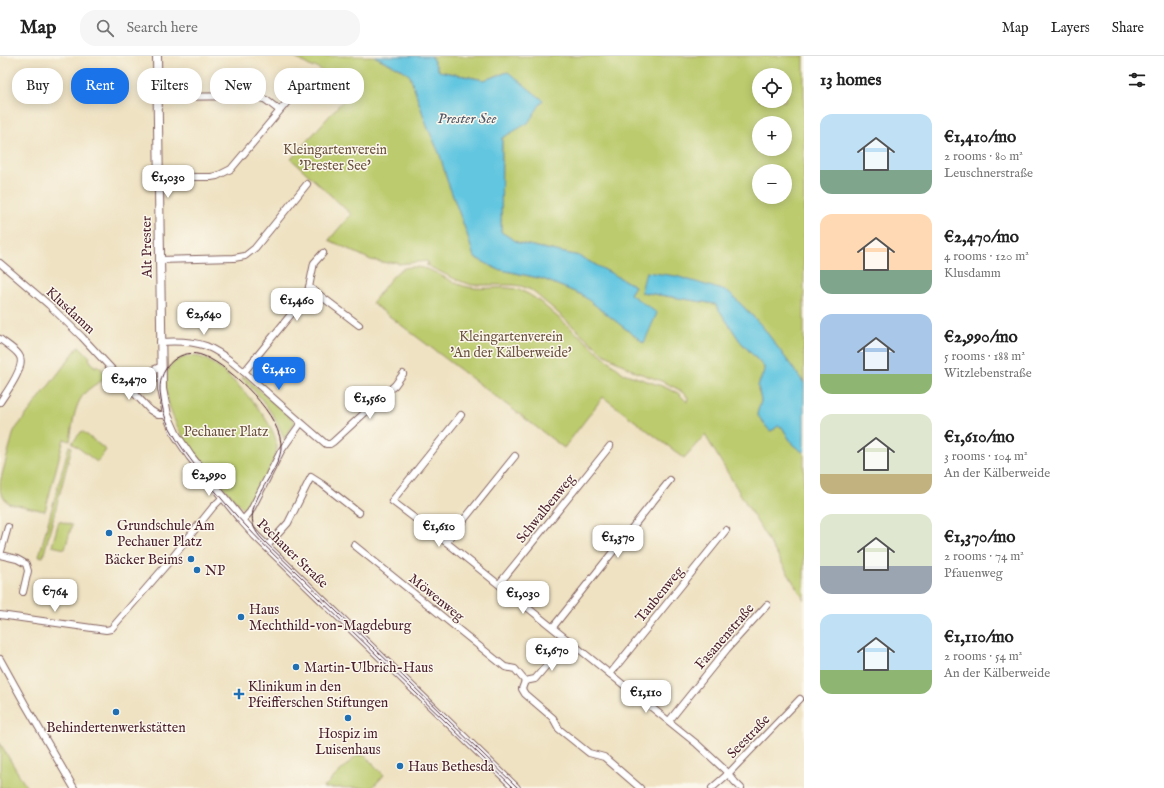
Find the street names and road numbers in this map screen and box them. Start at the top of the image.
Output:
street label: Alt Prester [137,216,157,279]
street label: Klusdamm [42,283,99,338]
street label: Schwalbenweg [512,470,579,547]
street label: Pechauer Straße [253,515,332,593]
street label: Taubenweg [632,563,688,626]
street label: Möwenweg [405,570,468,626]
street label: Fasanenstraße [691,600,759,673]
street label: Seestraße [723,710,775,763]

